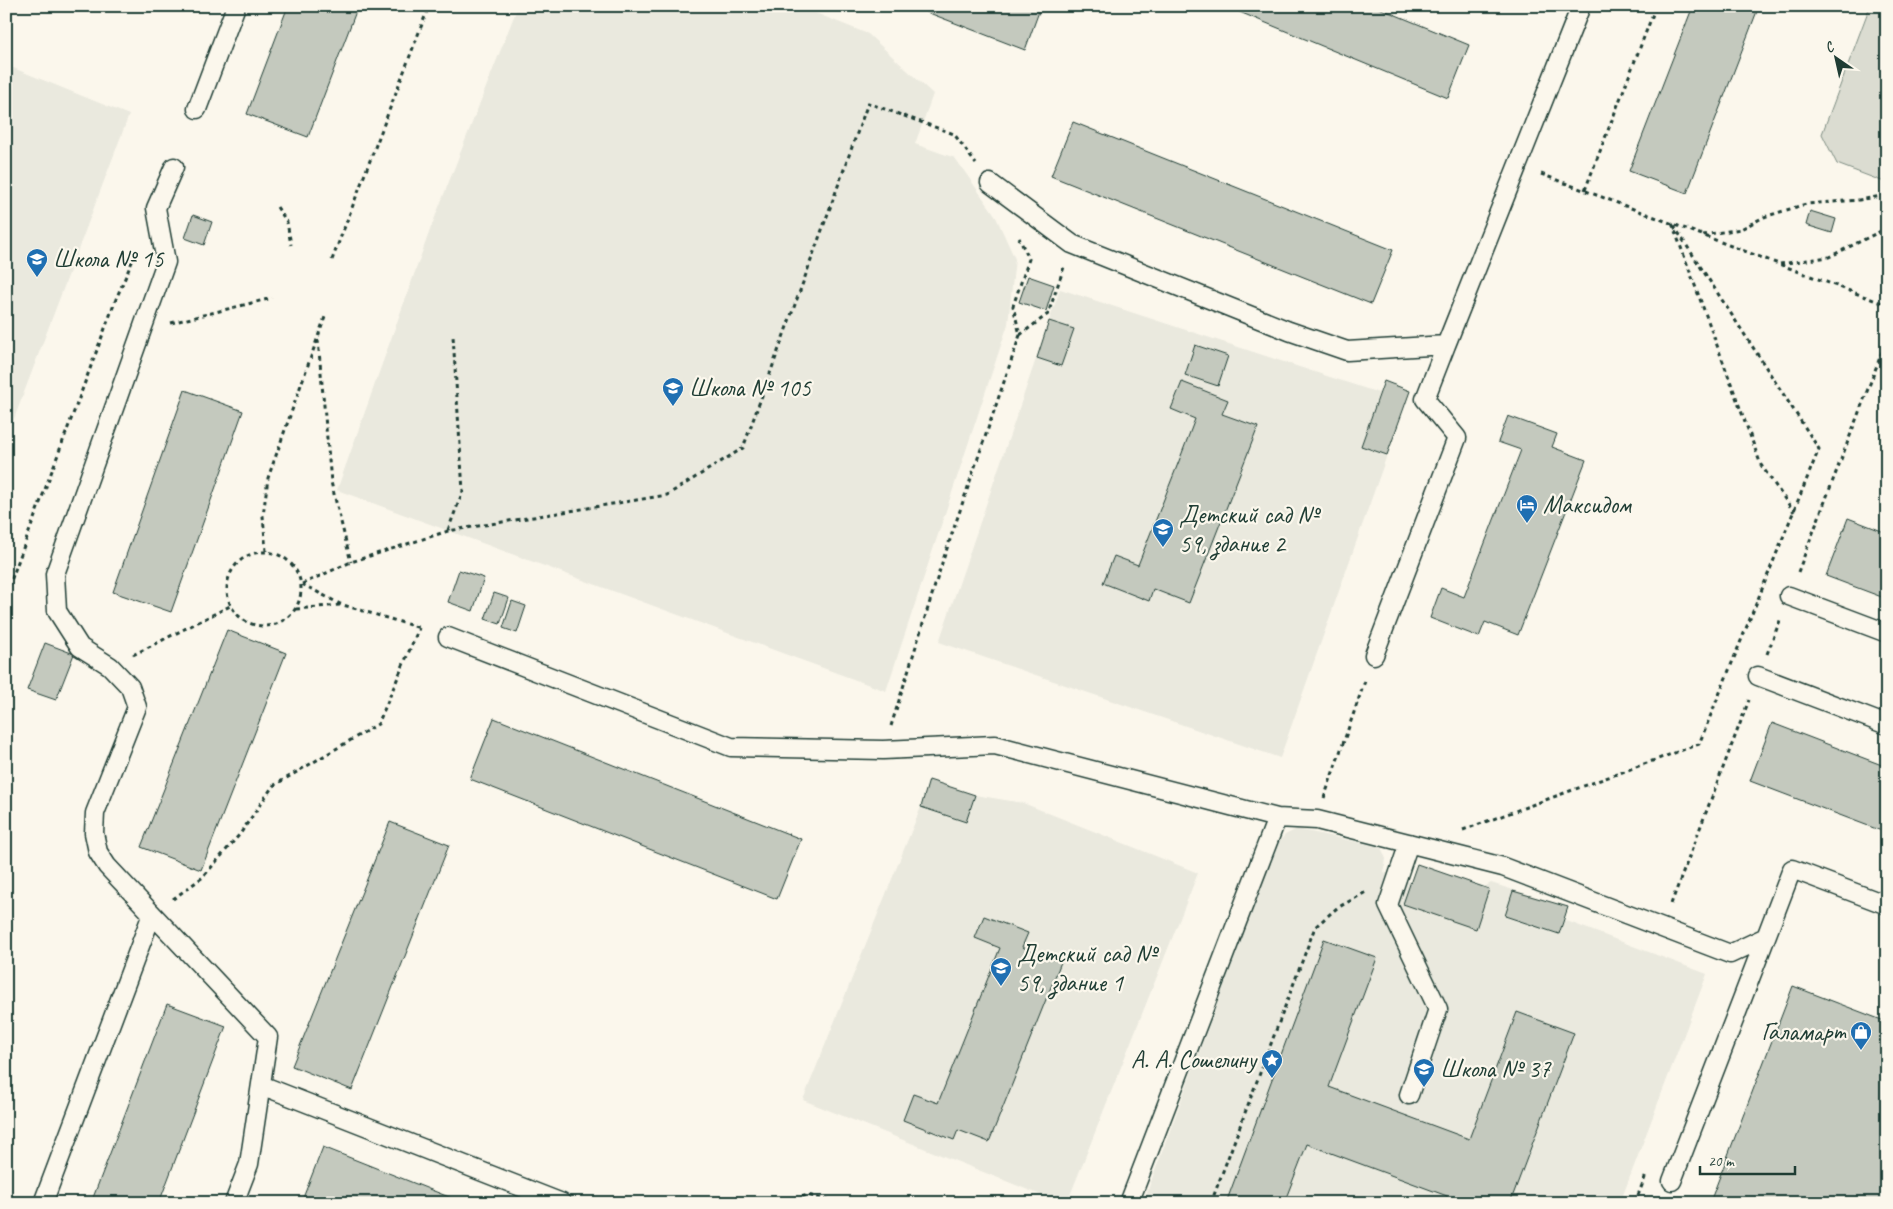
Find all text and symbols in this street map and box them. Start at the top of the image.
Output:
north arrow [1810,32,1860,82]
text: С [1821,37,1838,57]
place label: Школа № 15 [53,243,165,275]
school or university icon: Школа № 15 [25,247,49,278]
place label: Школа № 105 [689,372,812,404]
school or university icon: Школа № 105 [661,376,685,407]
place label: Максидом [1543,489,1632,521]
hotel icon: Максидом [1515,493,1539,524]
place label: Детский сад № 59, здание 2 [1179,499,1321,561]
school or university icon: Детский сад № 59, здание 2 [1151,517,1175,548]
place label: Детский сад № 59, здание 1 [1017,938,1159,1000]
school or university icon: Детский сад № 59, здание 1 [989,956,1013,987]
place label: Галамарт [1761,1016,1847,1048]
shop icon: Галамарт [1849,1020,1873,1051]
place label: А. А. Сошелину [1131,1044,1258,1076]
place icon: А. А. Сошелину [1260,1048,1284,1079]
place label: Школа № 37 [1440,1053,1552,1085]
school or university icon: Школа № 37 [1412,1057,1436,1088]
scale bar [1700,1144,1796,1176]
text: 20 m [1708,1152,1735,1171]

